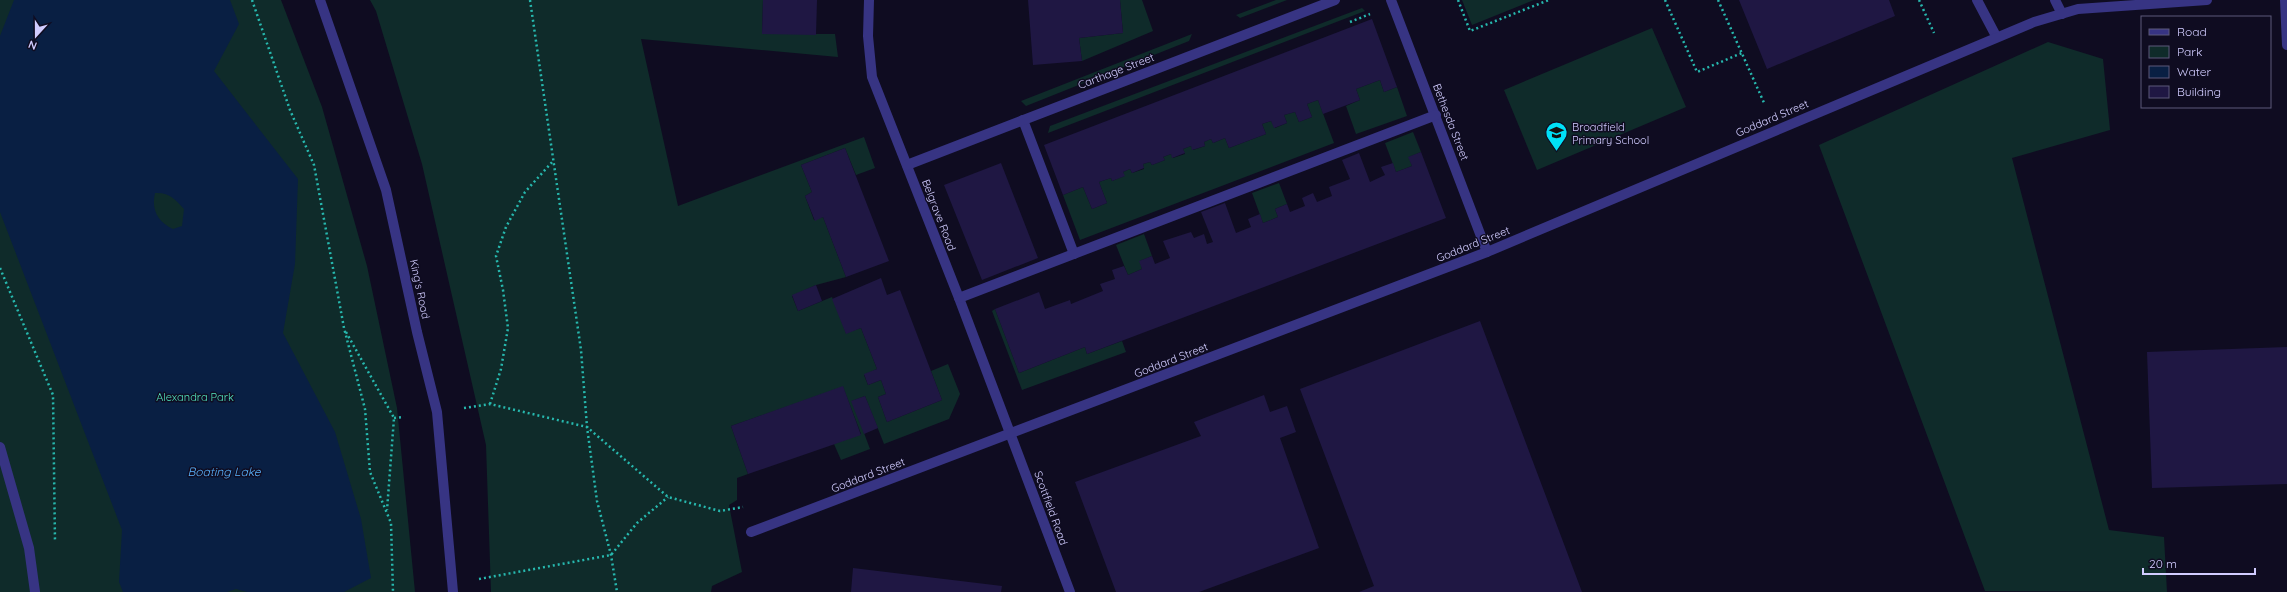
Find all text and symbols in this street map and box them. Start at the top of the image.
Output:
north arrow [16,16,56,56]
legend [2141,16,2271,108]
text: Road [2177,24,2207,39]
text: N [26,37,39,53]
text: Park [2177,44,2202,59]
street label: Carthage Street [1076,50,1156,92]
text: Water [2177,64,2212,79]
street label: Bethesda Street [1430,82,1472,163]
text: Building [2177,84,2221,99]
street label: Goddard Street [1733,96,1811,140]
school or university icon: Broadfield Primary School [1544,120,1570,153]
place label: Broadfield Primary School [1572,120,1649,147]
street label: Belgrave Road [919,177,959,253]
street label: Goddard Street [1434,223,1512,265]
street label: King's Road [407,258,433,320]
street label: Goddard Street [1132,339,1210,381]
park label: Alexandra Park [156,390,234,404]
street label: Goddard Street [829,454,907,496]
water label: Boating Lake [187,464,262,479]
street label: Scottfield Road [1031,469,1071,547]
scale bar [2143,550,2255,576]
text: 20 m [2149,556,2177,571]

